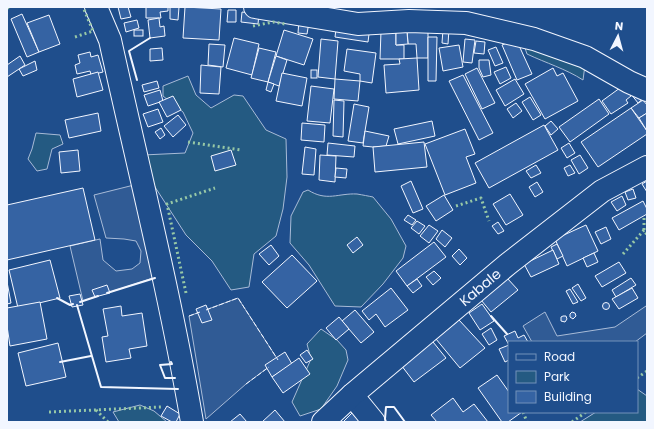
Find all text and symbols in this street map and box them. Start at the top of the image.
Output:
north arrow [598,16,638,56]
text: N [614,18,624,34]
street label: Kabale [455,264,506,311]
legend [508,341,638,413]
text: Road [544,348,575,365]
text: Park [544,368,571,385]
text: Building [544,388,592,405]

